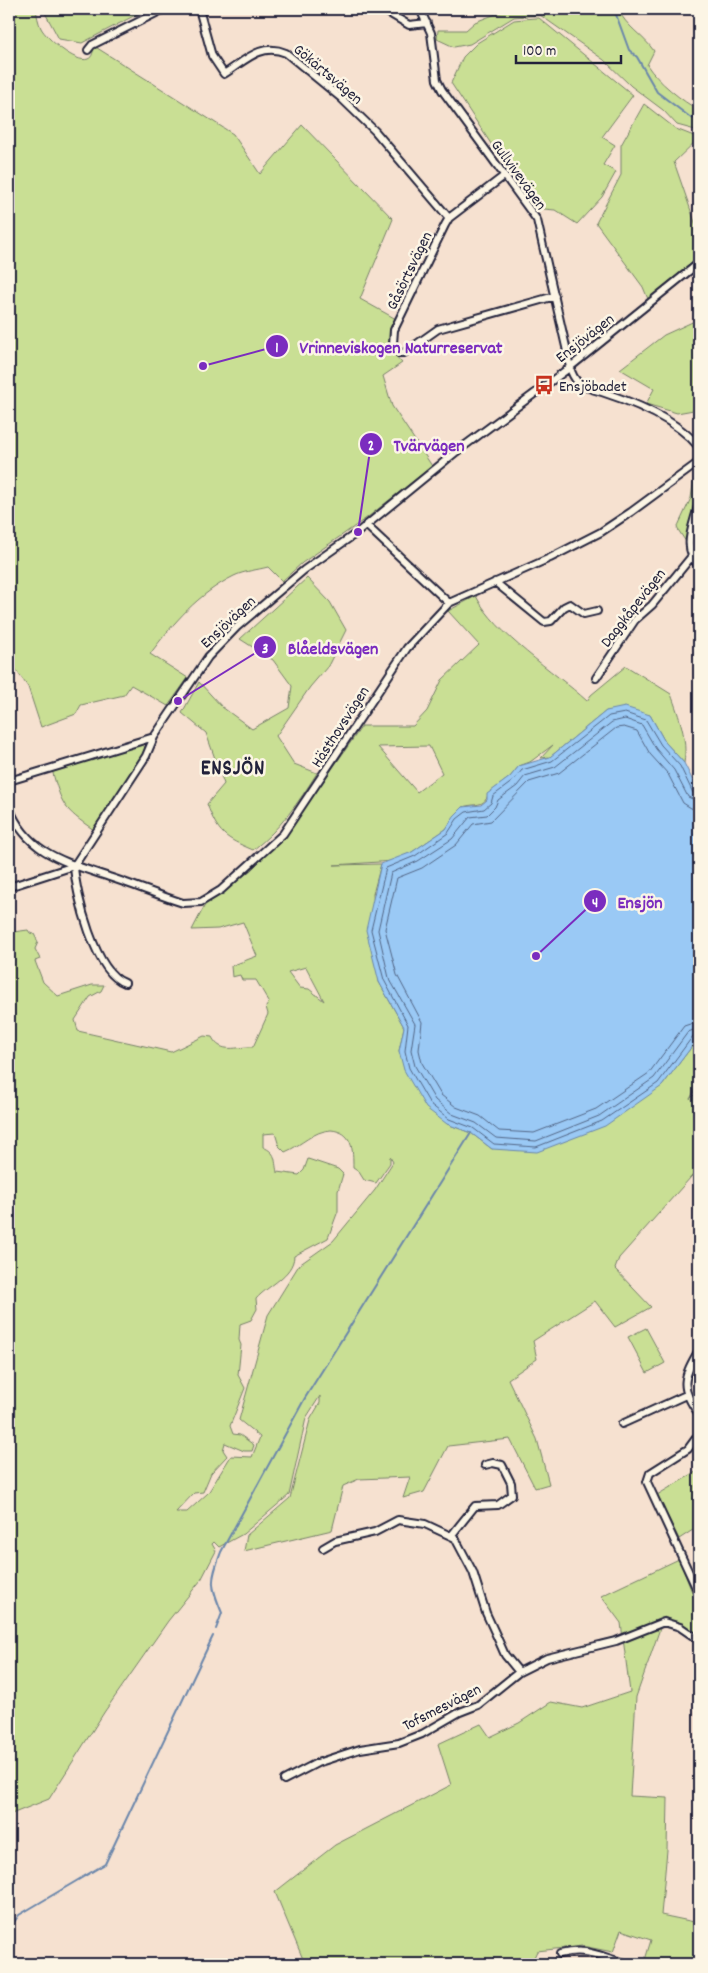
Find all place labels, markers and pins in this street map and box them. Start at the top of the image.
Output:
callout: Vrinneviskogen Naturreservat [264,330,512,363]
bus stop icon: Ensjöbadet [533,374,555,396]
place label: Ensjöbadet [559,376,627,399]
callout: Tvärvägen [359,428,475,461]
callout: Blåeldsvägen [253,631,388,664]
callout: Ensjön [582,885,673,918]

